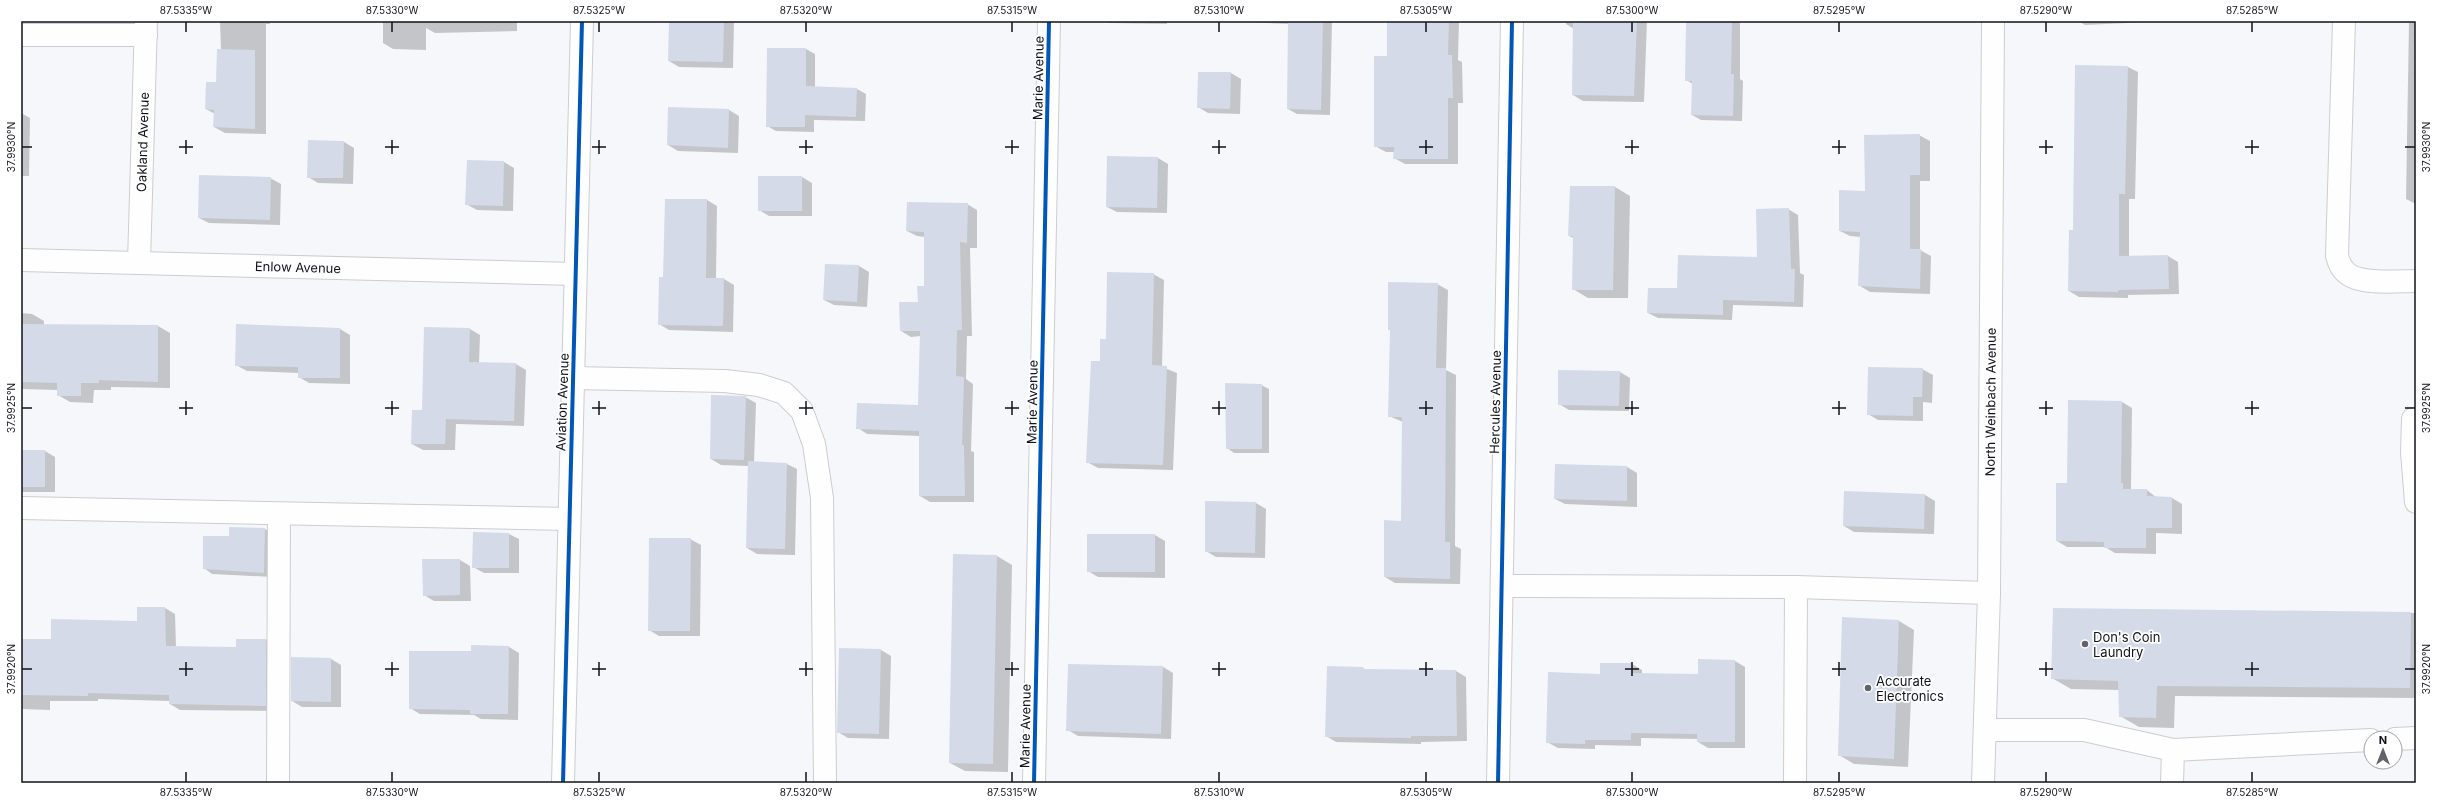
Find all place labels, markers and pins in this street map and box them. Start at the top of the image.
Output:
place label: Don's Coin Laundry [2093,629,2160,660]
marker: Don's Coin Laundry [2080,639,2090,649]
place label: Accurate Electronics [1876,673,1944,704]
marker: Accurate Electronics [1863,683,1873,693]

